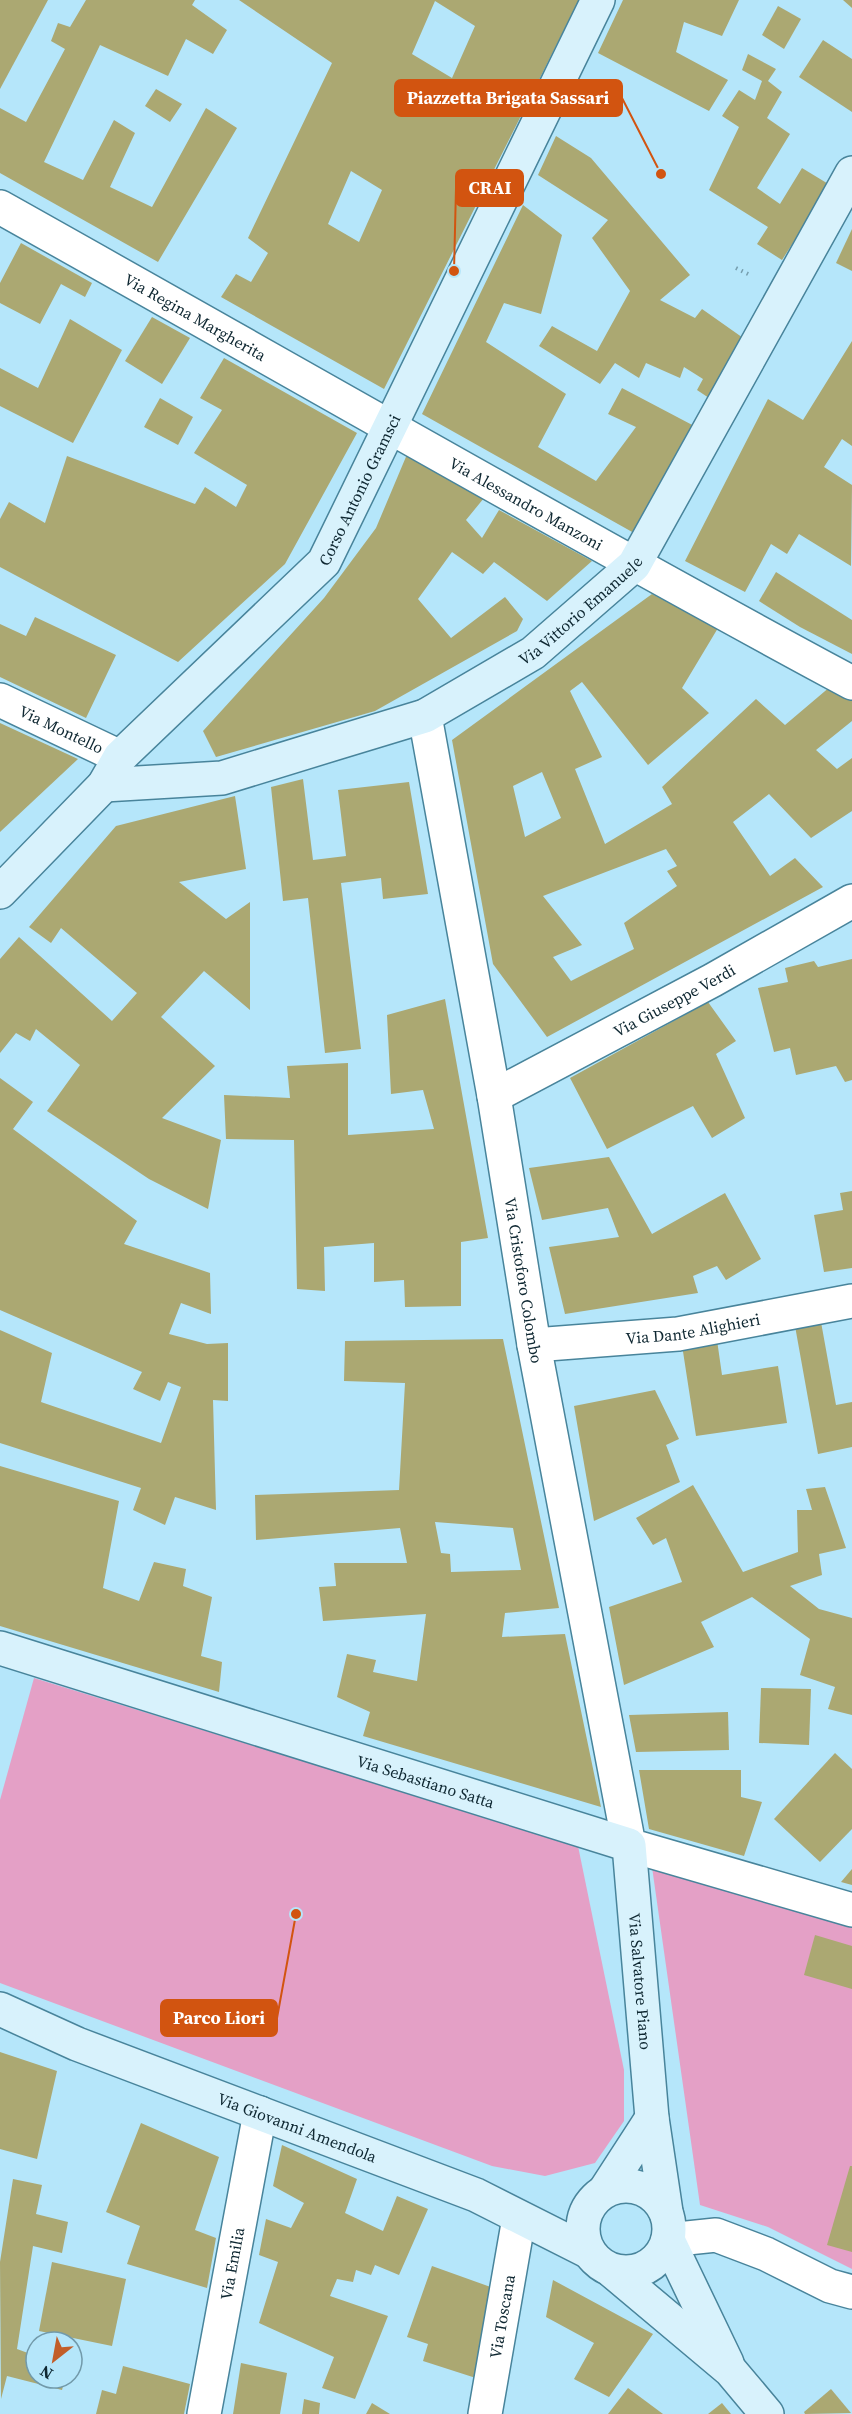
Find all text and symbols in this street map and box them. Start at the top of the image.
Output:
callout: Piazzetta Brigata Sassari [395,80,622,116]
text: Piazzetta Brigata Sassari [407,85,610,110]
callout: CRAI [456,170,523,206]
text: CRAI [469,175,511,200]
street label: Via Regina Margherita [120,268,271,366]
street label: Corso Antonio Gramsci [313,410,406,569]
street label: Via Alessandro Manzoni [445,452,607,555]
street label: Via Vittorio Emanuele [515,553,648,670]
street label: Via Montello [16,700,107,759]
street label: Via Giuseppe Verdi [609,959,739,1042]
street label: Via Cristoforo Colombo [499,1196,548,1365]
street label: Via Dante Alighieri [625,1308,762,1349]
street label: Via Sebastiano Satta [354,1749,498,1813]
street label: Via Salvatore Piano [624,1912,657,2051]
callout: Parco Liori [161,2000,277,2036]
text: Parco Liori [173,2005,265,2030]
street label: Via Giovanni Amendola [214,2087,381,2168]
street label: Via Emilia [214,2225,250,2302]
street label: Via Toscana [484,2272,520,2360]
north arrow [24,2330,84,2390]
text: N [35,2360,57,2385]

